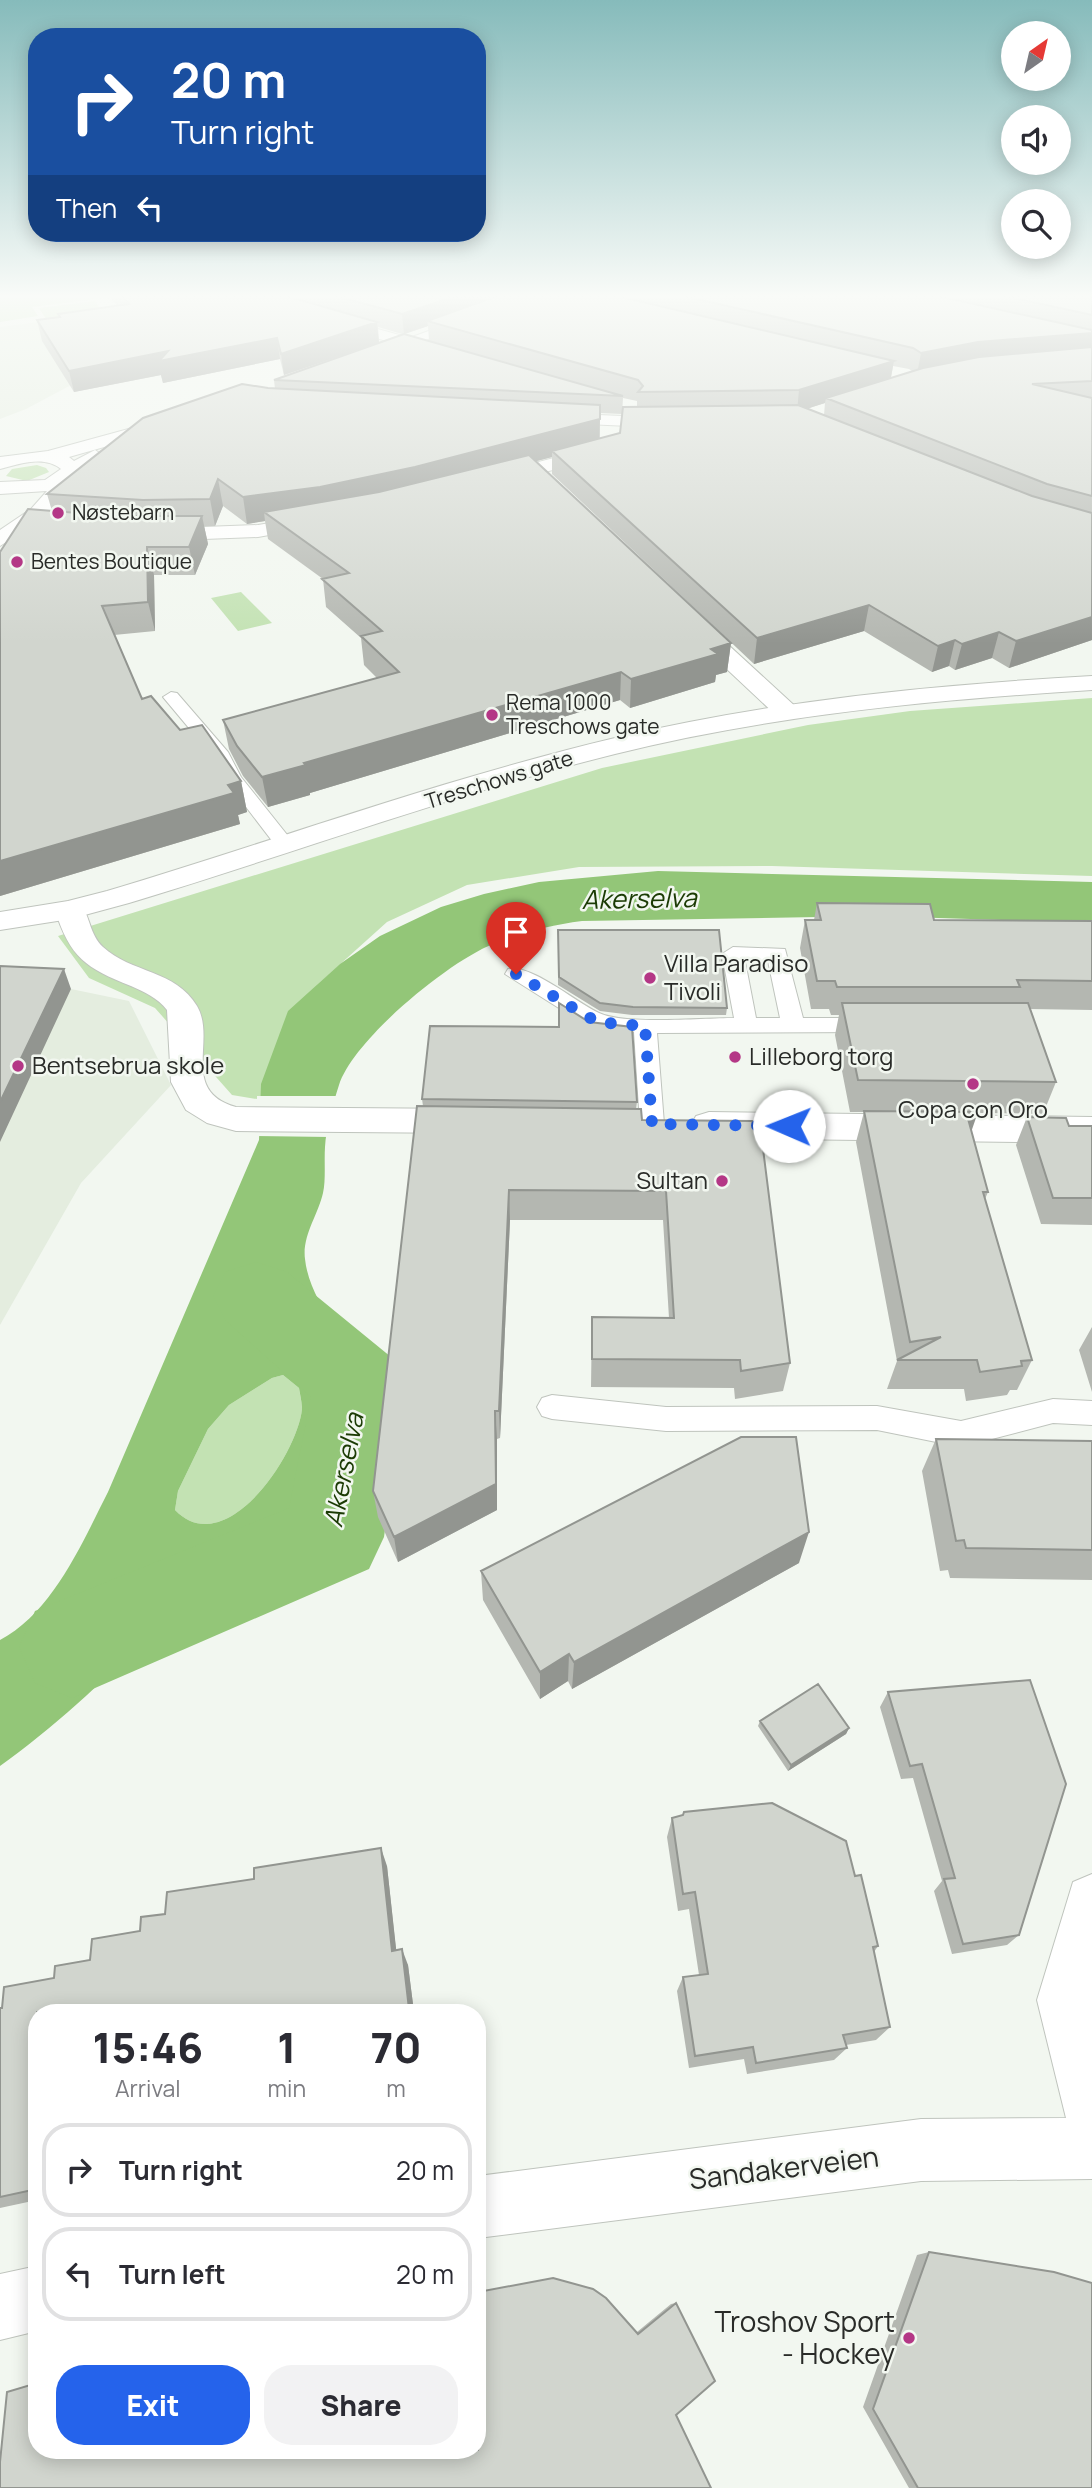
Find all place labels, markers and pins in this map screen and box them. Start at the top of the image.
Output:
place label: Nøstebarn [72,498,174,526]
marker: Nøstebarn [50,505,66,521]
place label: Bentes Boutique [31,547,192,575]
marker: Bentes Boutique [9,554,25,570]
place label: Rema 1000 Treschows gate [506,688,660,740]
marker: Rema 1000 Treschows gate [484,707,500,723]
pin [486,902,546,974]
place label: Villa Paradiso Tivoli [664,946,808,1007]
marker: Villa Paradiso Tivoli [642,970,658,986]
place label: Lilleborg torg [749,1039,893,1072]
place label: Bentsebrua skole [32,1048,224,1081]
marker: Lilleborg torg [727,1049,743,1065]
marker: Bentsebrua skole [10,1058,26,1074]
marker: Copa con Oro [965,1076,981,1092]
place label: Copa con Oro [898,1092,1048,1125]
place label: Sultan [636,1163,708,1196]
marker: Sultan [714,1173,730,1189]
place label: Troshov Sport - Hockey [715,2302,895,2372]
marker: Troshov Sport - Hockey [901,2330,917,2346]

